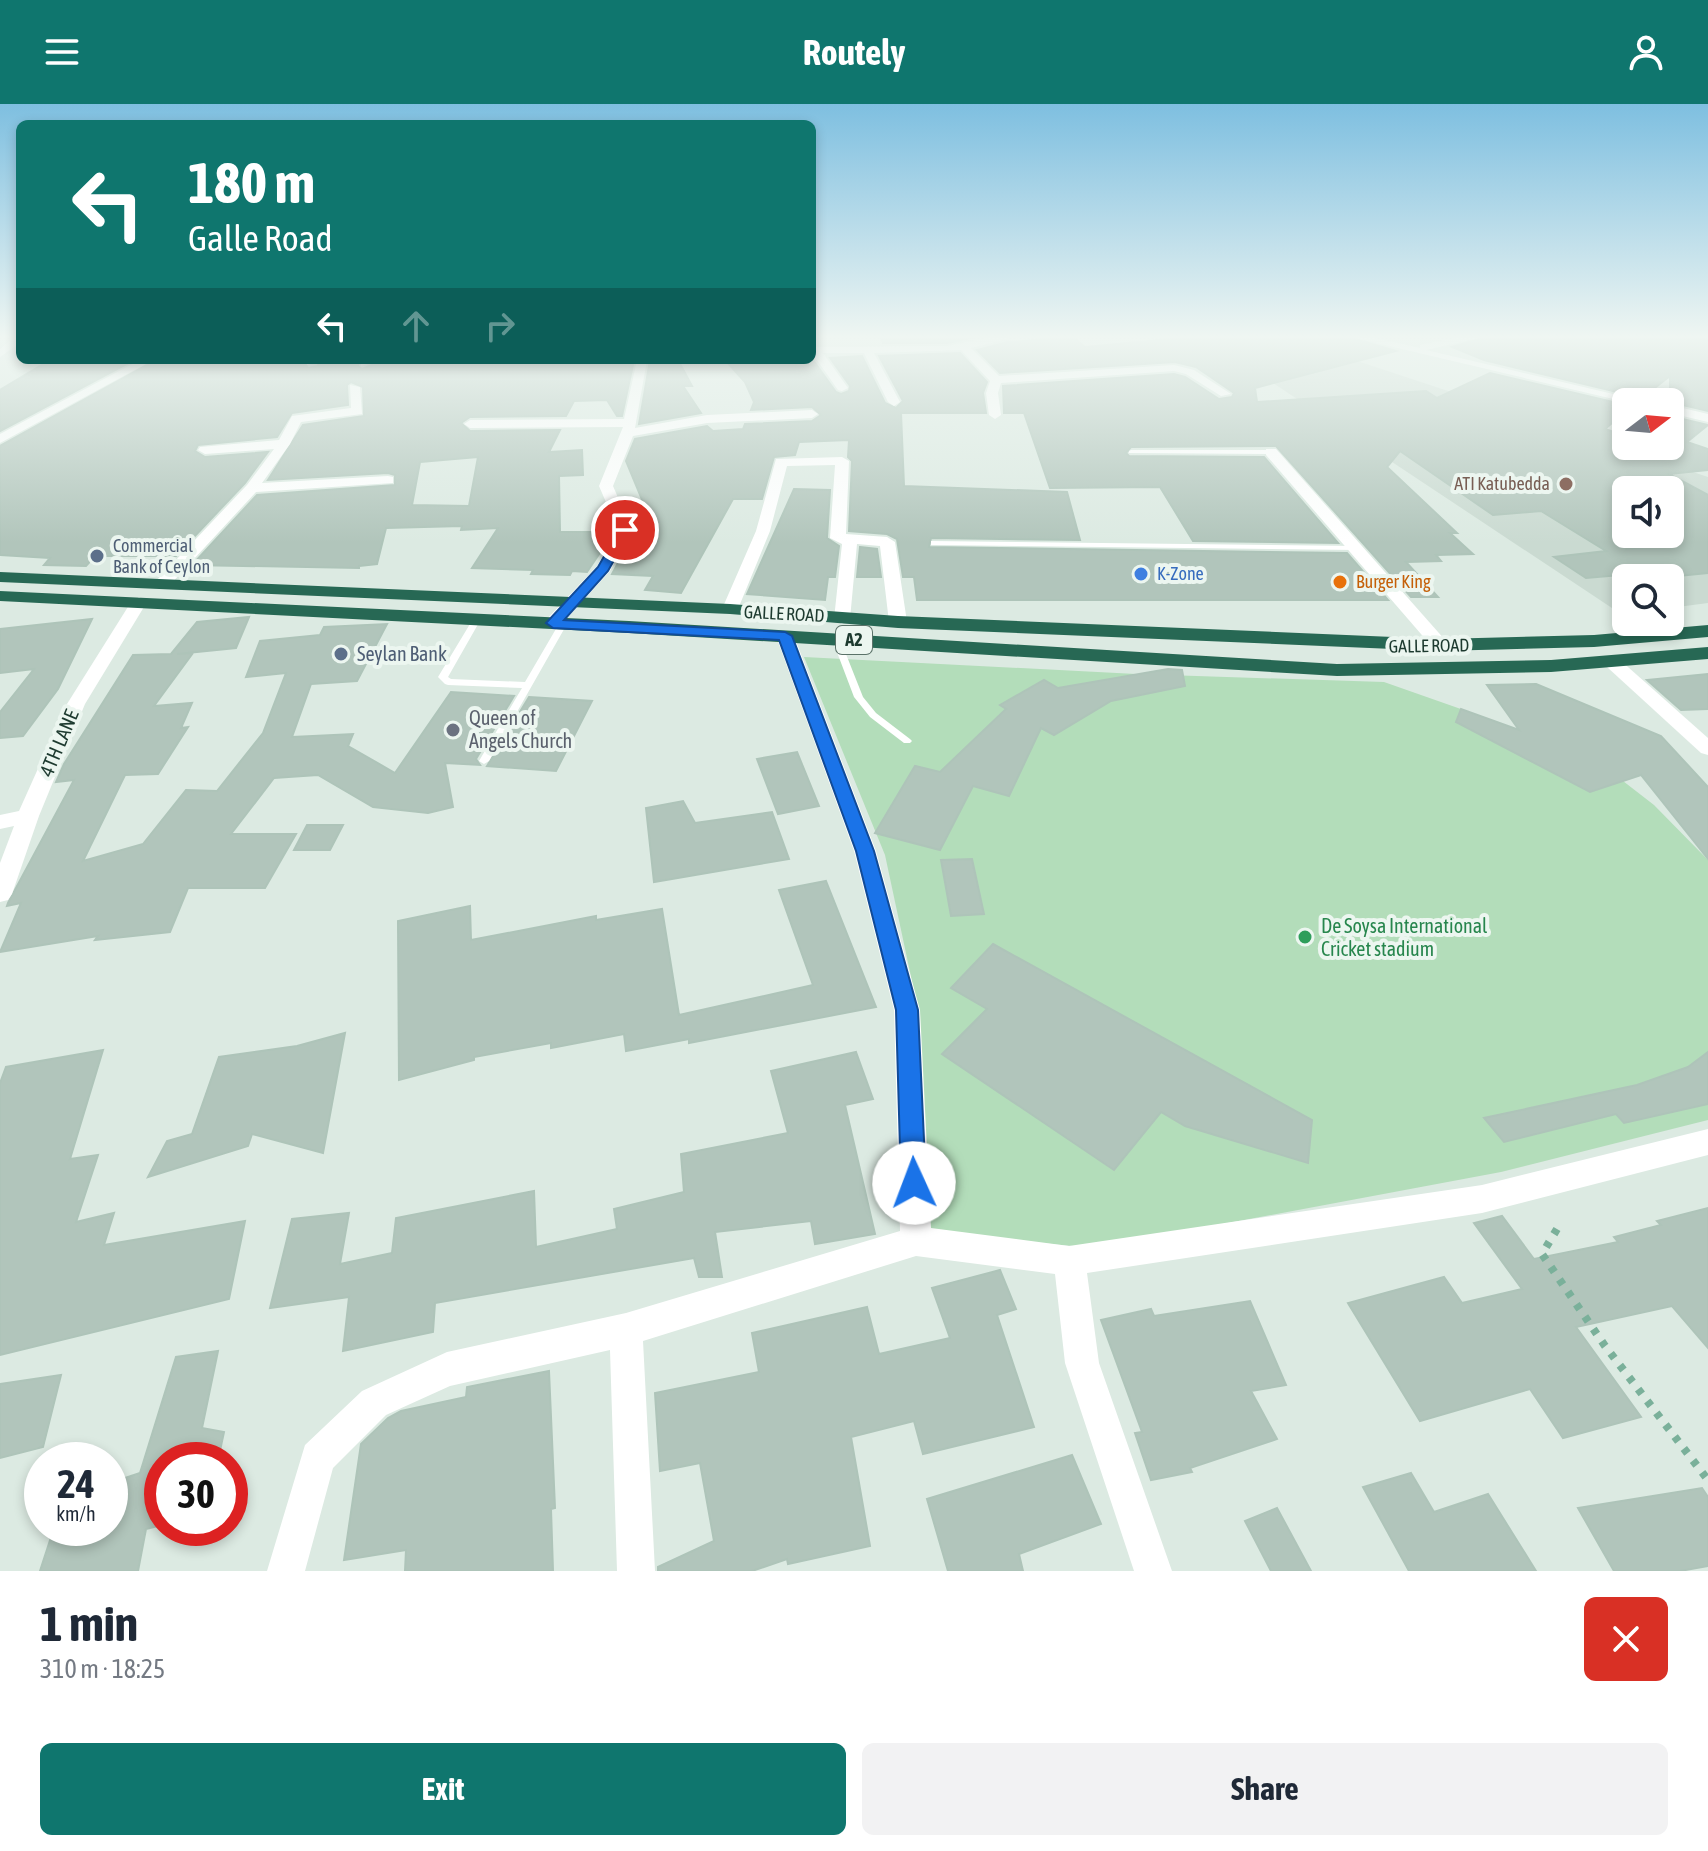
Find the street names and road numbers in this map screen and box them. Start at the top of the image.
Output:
street label: GALLE ROAD [743,601,825,626]
road number: A2 [836,626,872,654]
street label: GALLE ROAD [1388,634,1470,657]
street label: 4TH LANE [34,705,83,780]

